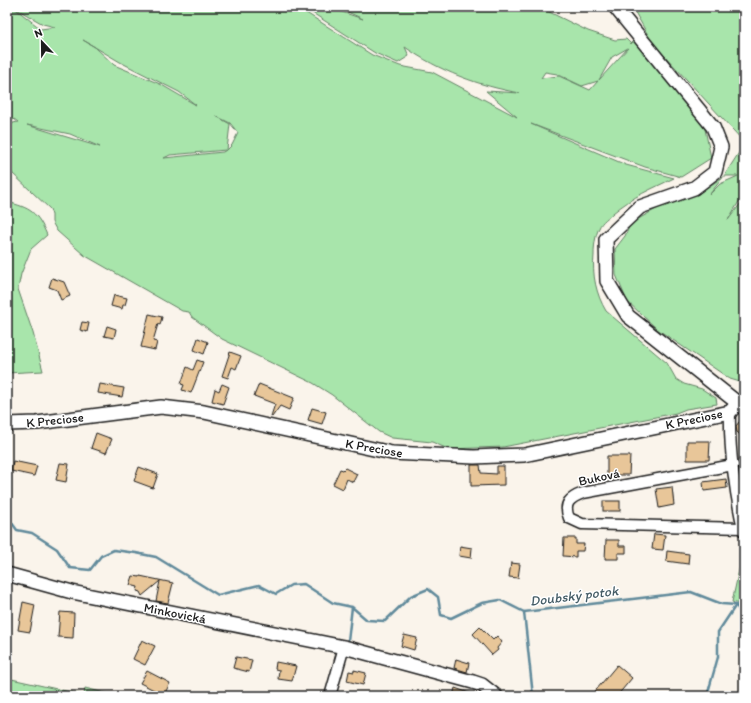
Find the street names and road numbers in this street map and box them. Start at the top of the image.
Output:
street label: K Preciose [664,406,724,432]
street label: K Preciose [25,410,85,430]
street label: K Preciose [344,436,404,460]
street label: Buková [577,465,621,489]
street label: Minkovická [143,600,208,626]

